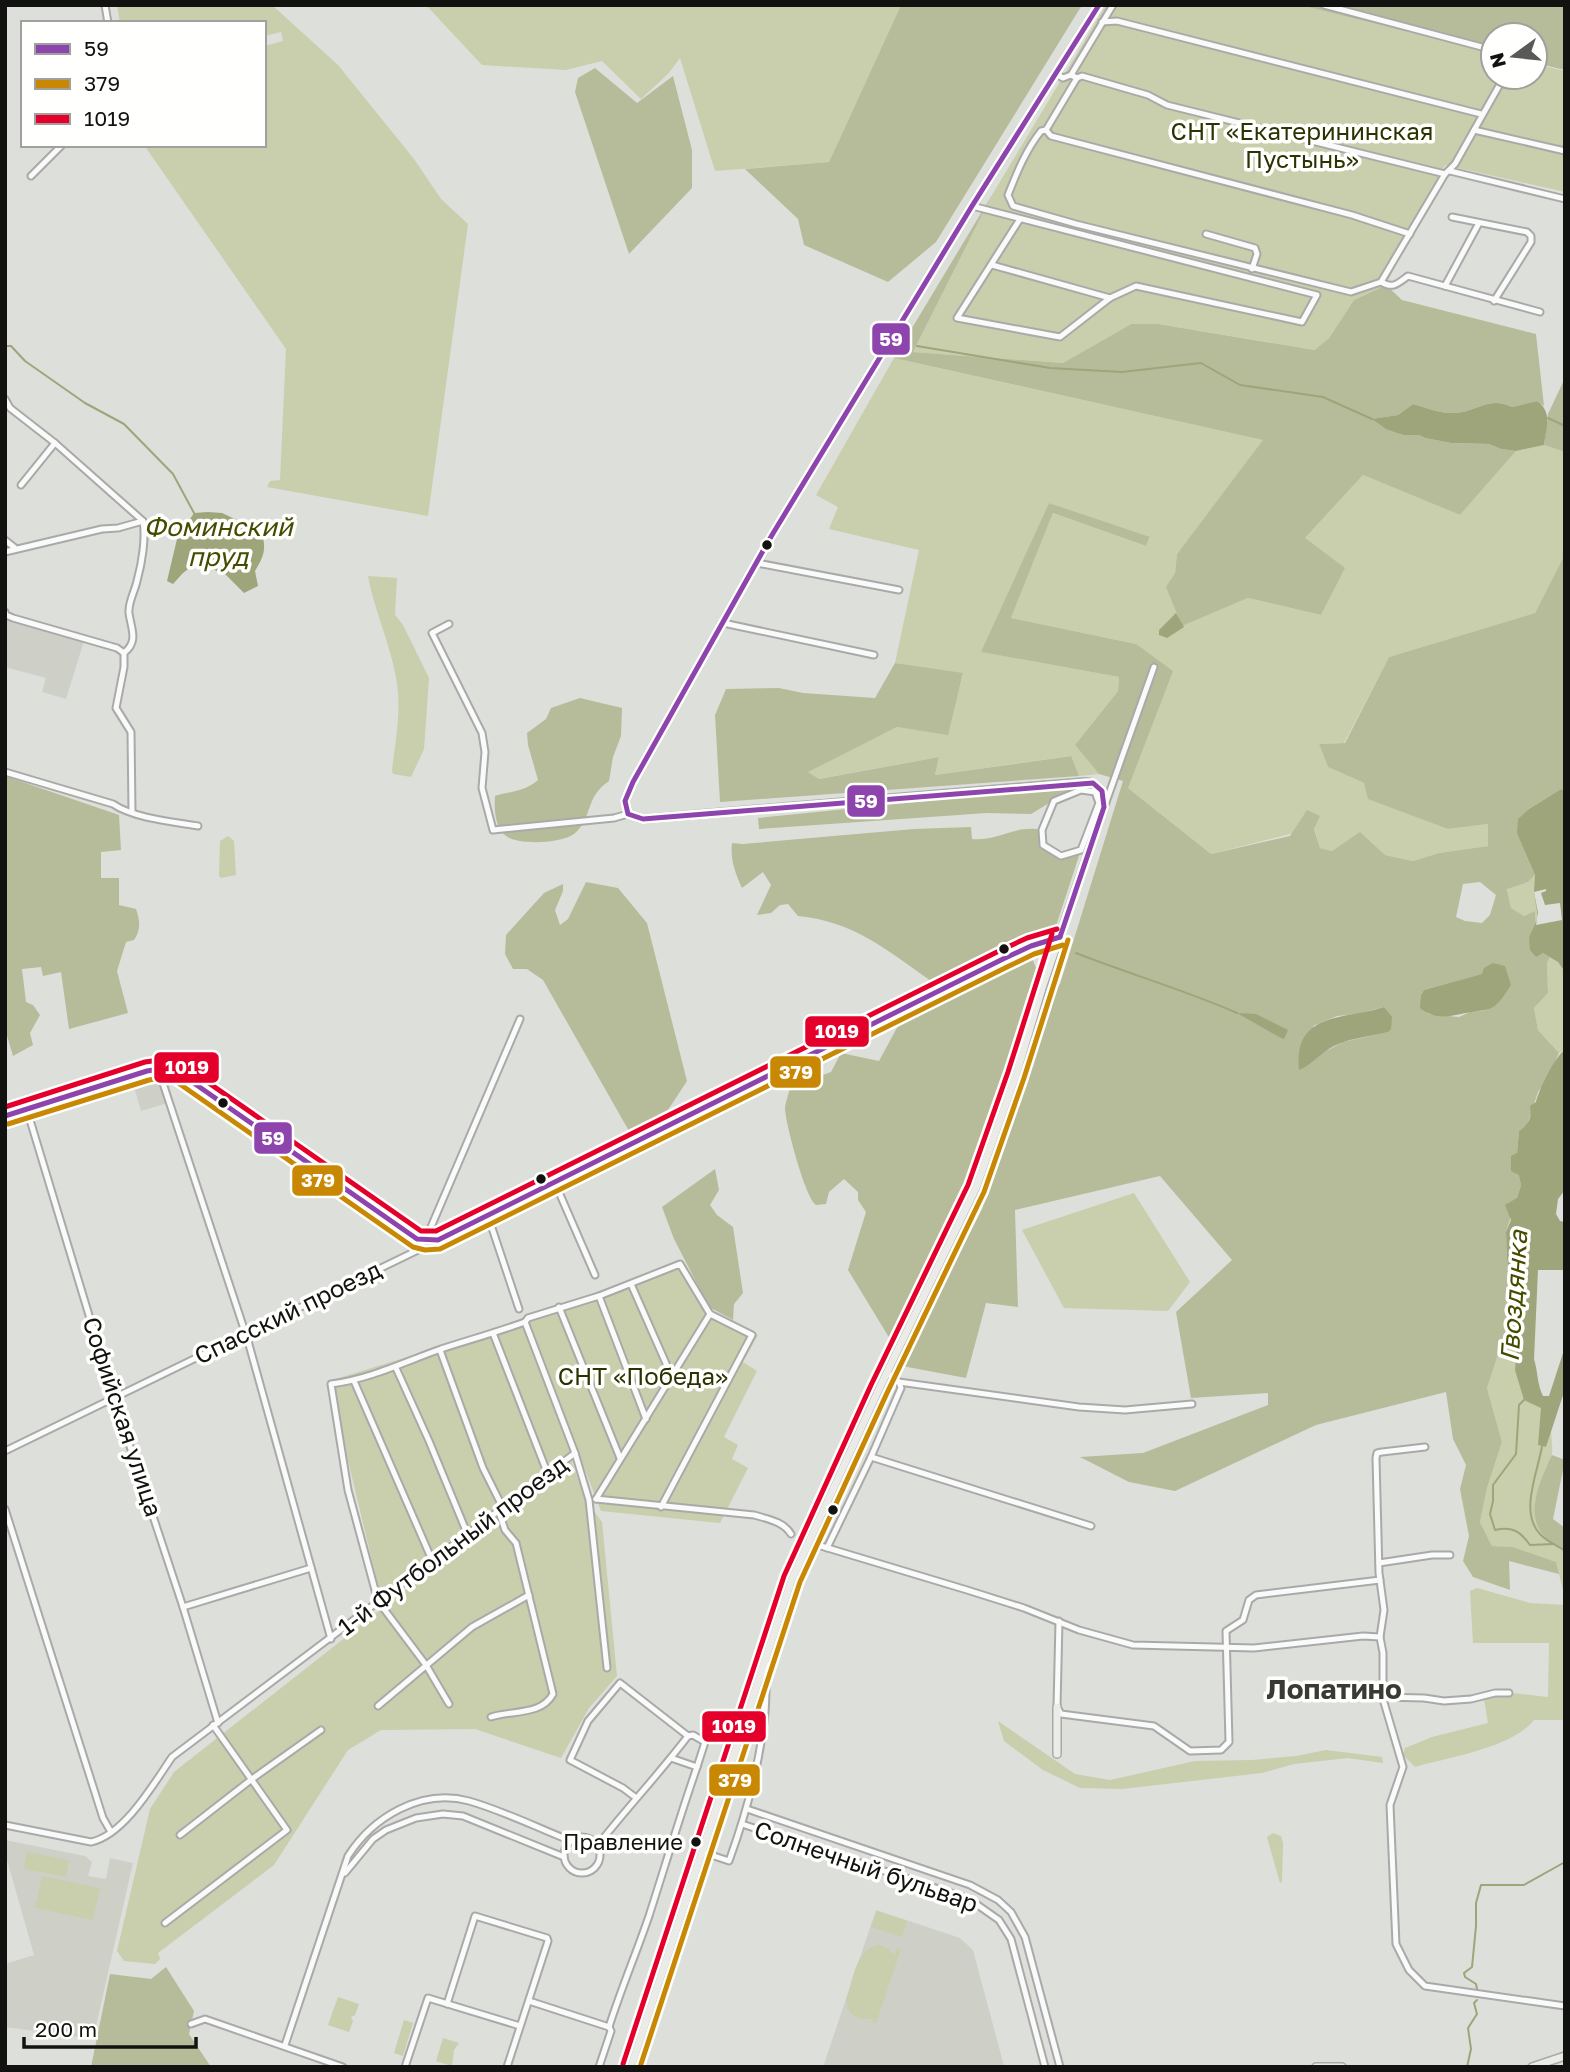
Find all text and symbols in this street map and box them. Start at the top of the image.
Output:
legend [21,21,266,147]
north arrow [1479,21,1549,91]
text: 59 [84,35,109,61]
text: N [1484,51,1510,70]
text: 379 [84,70,120,96]
text: 1019 [84,105,130,131]
park label: СНТ «Екатерининская Пустынь» [1171,116,1433,173]
line badge: 59 [871,322,911,356]
text: 59 [879,327,903,350]
water label: Фоминский пруд [143,511,295,572]
unlabelled marker [760,538,774,552]
line badge: 59 [846,784,886,818]
text: 59 [854,789,878,812]
unlabelled marker [997,942,1011,956]
line badge: 1019 [804,1015,870,1048]
text: 1019 [815,1019,859,1042]
line badge: 1019 [153,1051,220,1084]
text: 1019 [165,1055,209,1078]
line badge: 379 [769,1055,822,1089]
text: 379 [779,1060,813,1083]
unlabelled marker [216,1096,230,1110]
line badge: 59 [253,1121,293,1155]
text: 59 [261,1126,285,1149]
line badge: 379 [291,1164,344,1197]
text: 379 [301,1168,335,1191]
unlabelled marker [534,1172,548,1186]
water label: Гвоздянка [1493,1228,1534,1363]
street label: Спасский проезд [189,1254,385,1369]
street label: Софийская улица [78,1313,169,1520]
park label: СНТ «Победа» [558,1361,728,1390]
street label: 1-й Футбольный проезд [331,1449,573,1641]
unlabelled marker [826,1503,840,1517]
district label: Лопатино [1266,1672,1402,1705]
line badge: 1019 [701,1710,767,1743]
text: 1019 [712,1714,756,1737]
line badge: 379 [708,1763,761,1797]
text: 379 [718,1768,752,1791]
street label: Солнечный бульвар [751,1814,982,1917]
place label: Правление [563,1828,683,1855]
marker: Правление [689,1835,703,1849]
scale bar [24,2006,196,2050]
text: 200 m [35,2016,97,2042]

